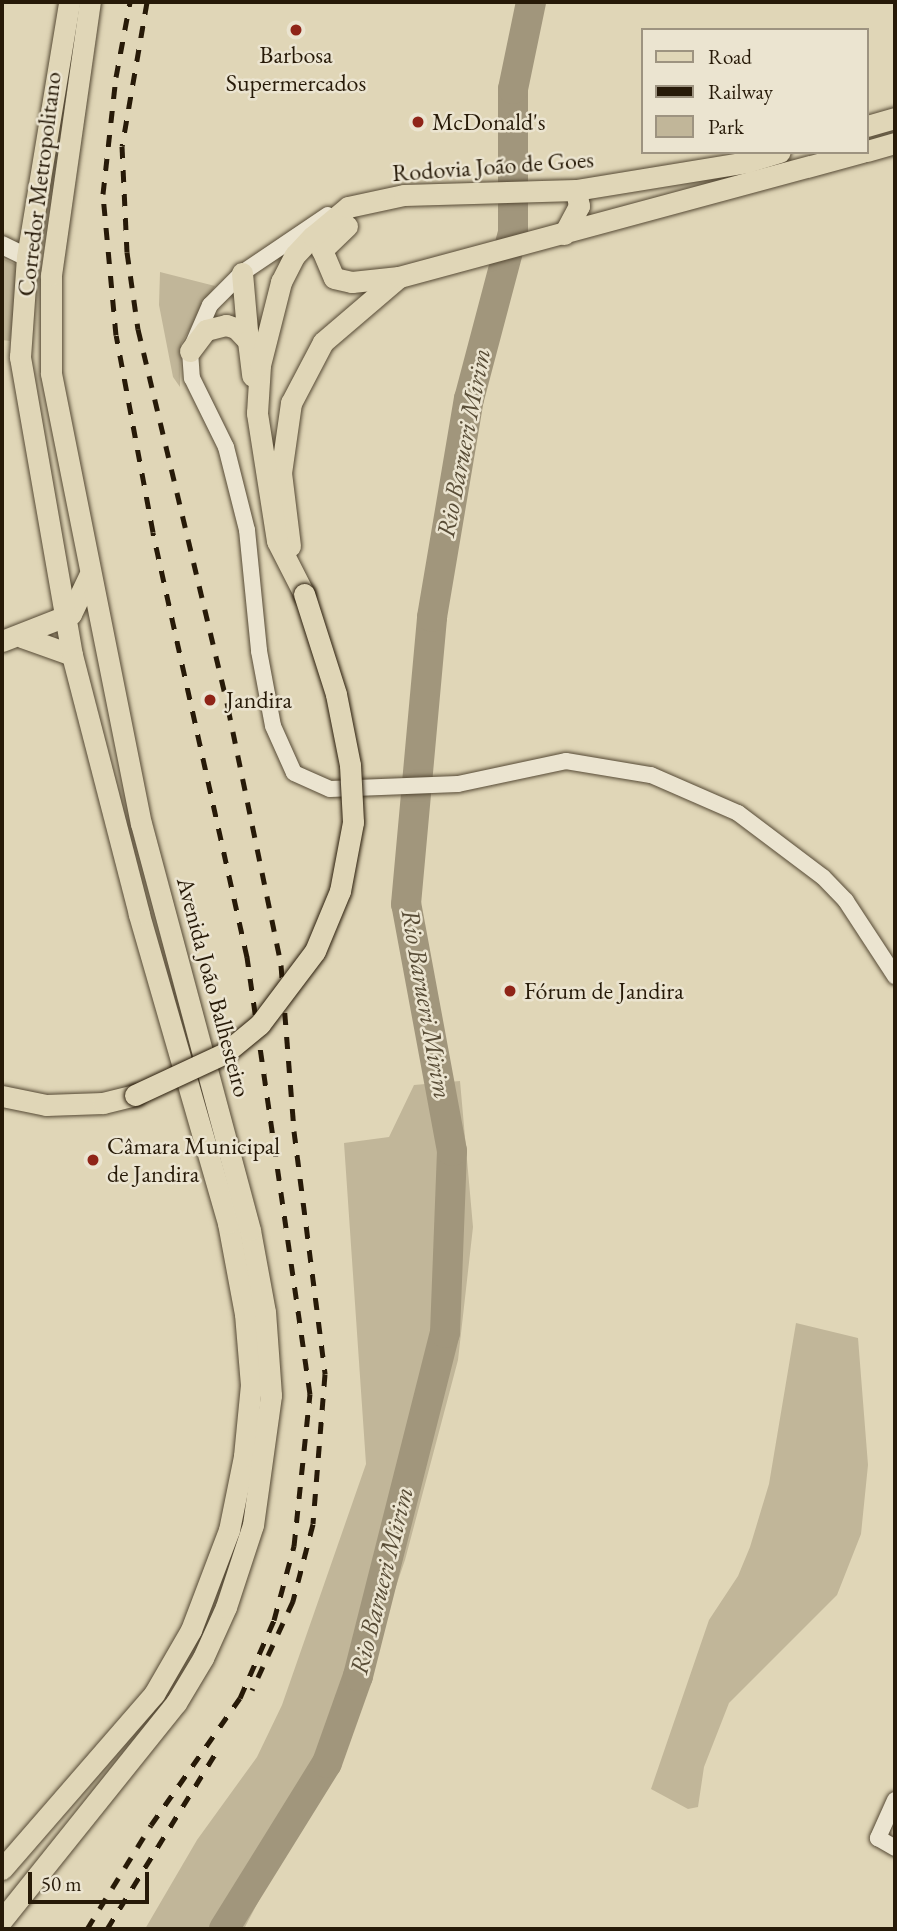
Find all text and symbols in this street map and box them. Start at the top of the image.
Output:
marker: Barbosa Supermercados [288,22,304,38]
legend [642,28,869,154]
place label: Barbosa Supermercados [226,41,366,97]
text: Road [708,43,752,70]
street label: Corredor Metropolitano [11,70,67,298]
text: Railway [708,78,773,105]
place label: McDonald's [432,108,546,136]
text: Park [708,113,744,140]
marker: McDonald's [410,114,426,130]
street label: Rodovia João de Goes [391,145,595,187]
water label: Rio Barueri Mirim [430,346,498,540]
place label: Jandira [226,686,292,714]
marker: Jandira [200,690,220,710]
street label: Avenida João Balhesteiro [171,874,257,1100]
water label: Rio Barueri Mirim [394,907,458,1101]
place label: Fórum de Jandira [524,977,684,1005]
marker: Fórum de Jandira [502,983,518,999]
place label: Câmara Municipal de Jandira [107,1132,280,1188]
marker: Câmara Municipal de Jandira [85,1152,101,1168]
water label: Rio Barueri Mirim [344,1484,420,1678]
scale bar [32,1857,152,1901]
text: 50 m [41,1870,82,1897]

